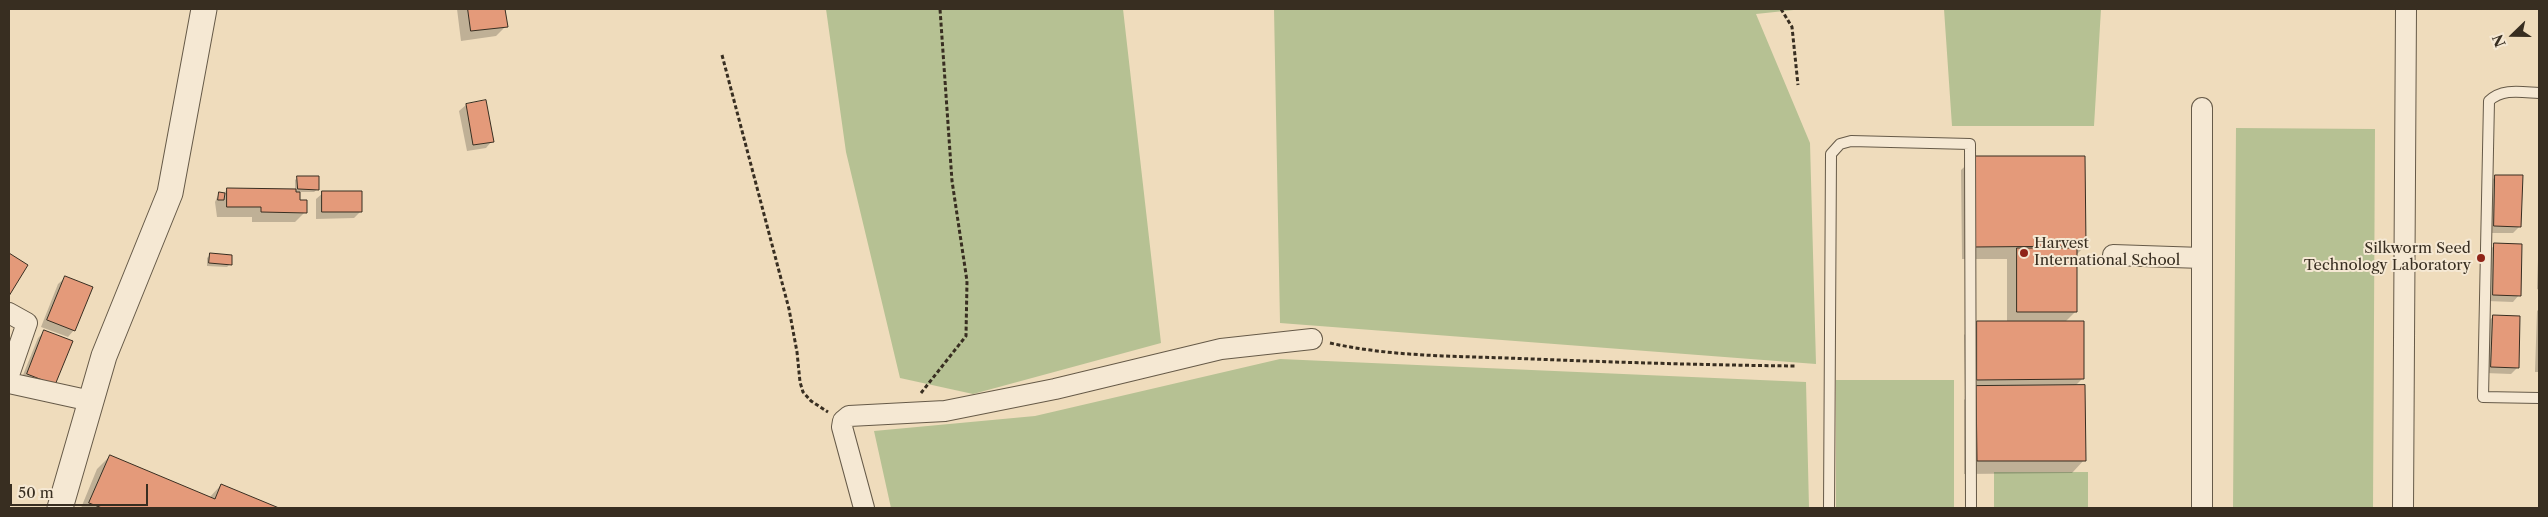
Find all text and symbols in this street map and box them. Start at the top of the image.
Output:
north arrow [2488,10,2538,60]
text: N [2488,32,2510,50]
place label: Harvest International School [2034,235,2180,270]
place label: Silkworm Seed Technology Laboratory [2304,240,2471,275]
marker: Harvest International School [2018,247,2030,259]
marker: Silkworm Seed Technology Laboratory [2475,252,2487,264]
scale bar [12,474,150,506]
text: 50 m [18,483,54,502]

